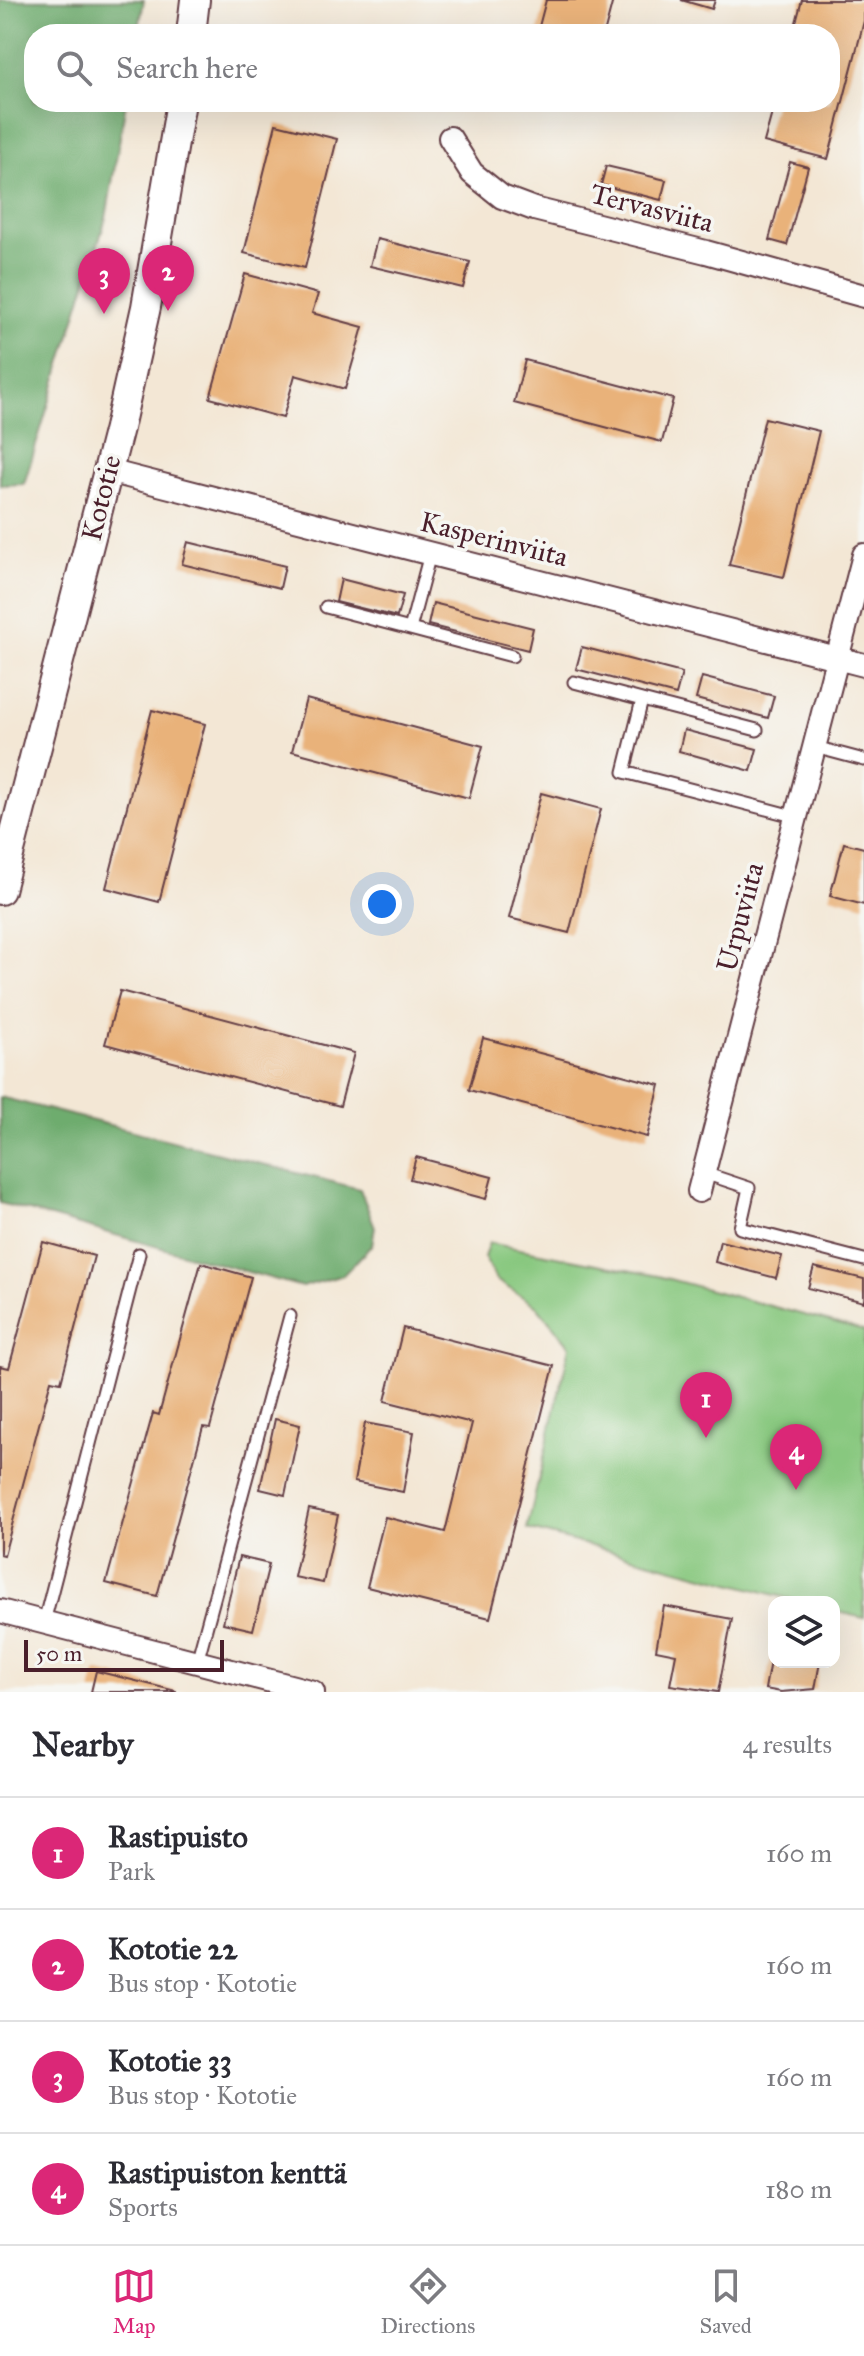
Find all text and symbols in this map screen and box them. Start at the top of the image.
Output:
search box [24,24,840,112]
icon: search [52,46,96,90]
text: Search here [116,50,258,86]
street label: Tervasviita [587,176,717,240]
pin: 2 [142,245,194,311]
pin: 3 [78,248,130,314]
street label: Kototie [73,451,129,545]
street label: Kasperinviita [416,504,572,574]
street label: Urpuviita [709,859,771,975]
your location [362,884,402,924]
pin: 1 [680,1372,732,1438]
pin: 4 [770,1424,822,1490]
map controls [768,1596,840,1668]
button: layers [768,1596,840,1668]
scale bar [24,1636,224,1672]
text: 50 m [36,1640,82,1667]
text: Nearby [32,1724,134,1765]
text: 4 results [743,1728,832,1760]
text: Rastipuisto [108,1819,248,1855]
text: 1 [53,1837,63,1869]
text: 160 m [766,1837,832,1869]
text: Park [108,1855,155,1887]
text: Kototie 22 [108,1931,237,1967]
text: 2 [52,1949,64,1981]
text: 160 m [766,1949,832,1981]
text: Bus stop · Kototie [108,1967,297,1999]
text: Kototie 33 [108,2043,232,2079]
text: 3 [53,2061,63,2093]
text: 160 m [766,2061,832,2093]
text: Bus stop · Kototie [108,2079,297,2111]
text: Rastipuiston kenttä [108,2155,347,2191]
text: 4 [51,2173,65,2205]
text: 180 m [765,2173,832,2205]
text: Sports [108,2191,178,2223]
tab: Map [112,2264,156,2339]
tab: Directions [380,2264,475,2339]
tab: Saved [700,2264,752,2339]

